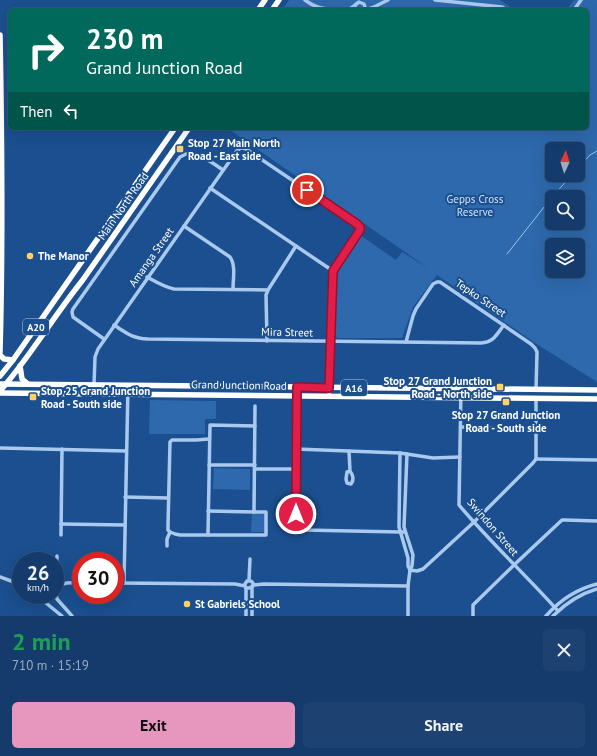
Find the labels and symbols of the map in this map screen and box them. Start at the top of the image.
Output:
place label: Stop 27 Main North Road - East side [188,136,280,163]
north arrow [545,142,585,182]
marker: Stop 27 Main North Road - East side [175,144,185,154]
street label: Main North Road [94,169,152,243]
pin [290,173,324,207]
park label: Gepps Cross Reserve [447,192,504,219]
street label: Amanga Street [125,224,177,289]
place label: The Manor [38,249,89,263]
marker: The Manor [25,251,35,261]
street label: Tepko Street [453,276,509,320]
road number: A20 [23,319,49,335]
street label: Mira Street [261,325,313,339]
place label: Stop 27 Grand Junction Road - North side [383,374,492,401]
street label: Grand Junction Road [191,377,287,393]
road number: A16 [341,380,367,396]
marker: Stop 27 Grand Junction Road - North side [495,382,505,392]
place label: Stop 25 Grand Junction Road - South side [41,384,150,411]
marker: Stop 25 Grand Junction Road - South side [28,392,38,402]
marker: Stop 27 Grand Junction Road - South side [501,397,511,407]
place label: Stop 27 Grand Junction Road - South side [452,408,560,435]
position arrow [275,493,317,535]
street label: Swindon Street [464,495,522,559]
speed limit sign: 30 [72,552,124,604]
place label: St Gabriels School [195,597,281,611]
marker: St Gabriels School [182,599,192,609]

